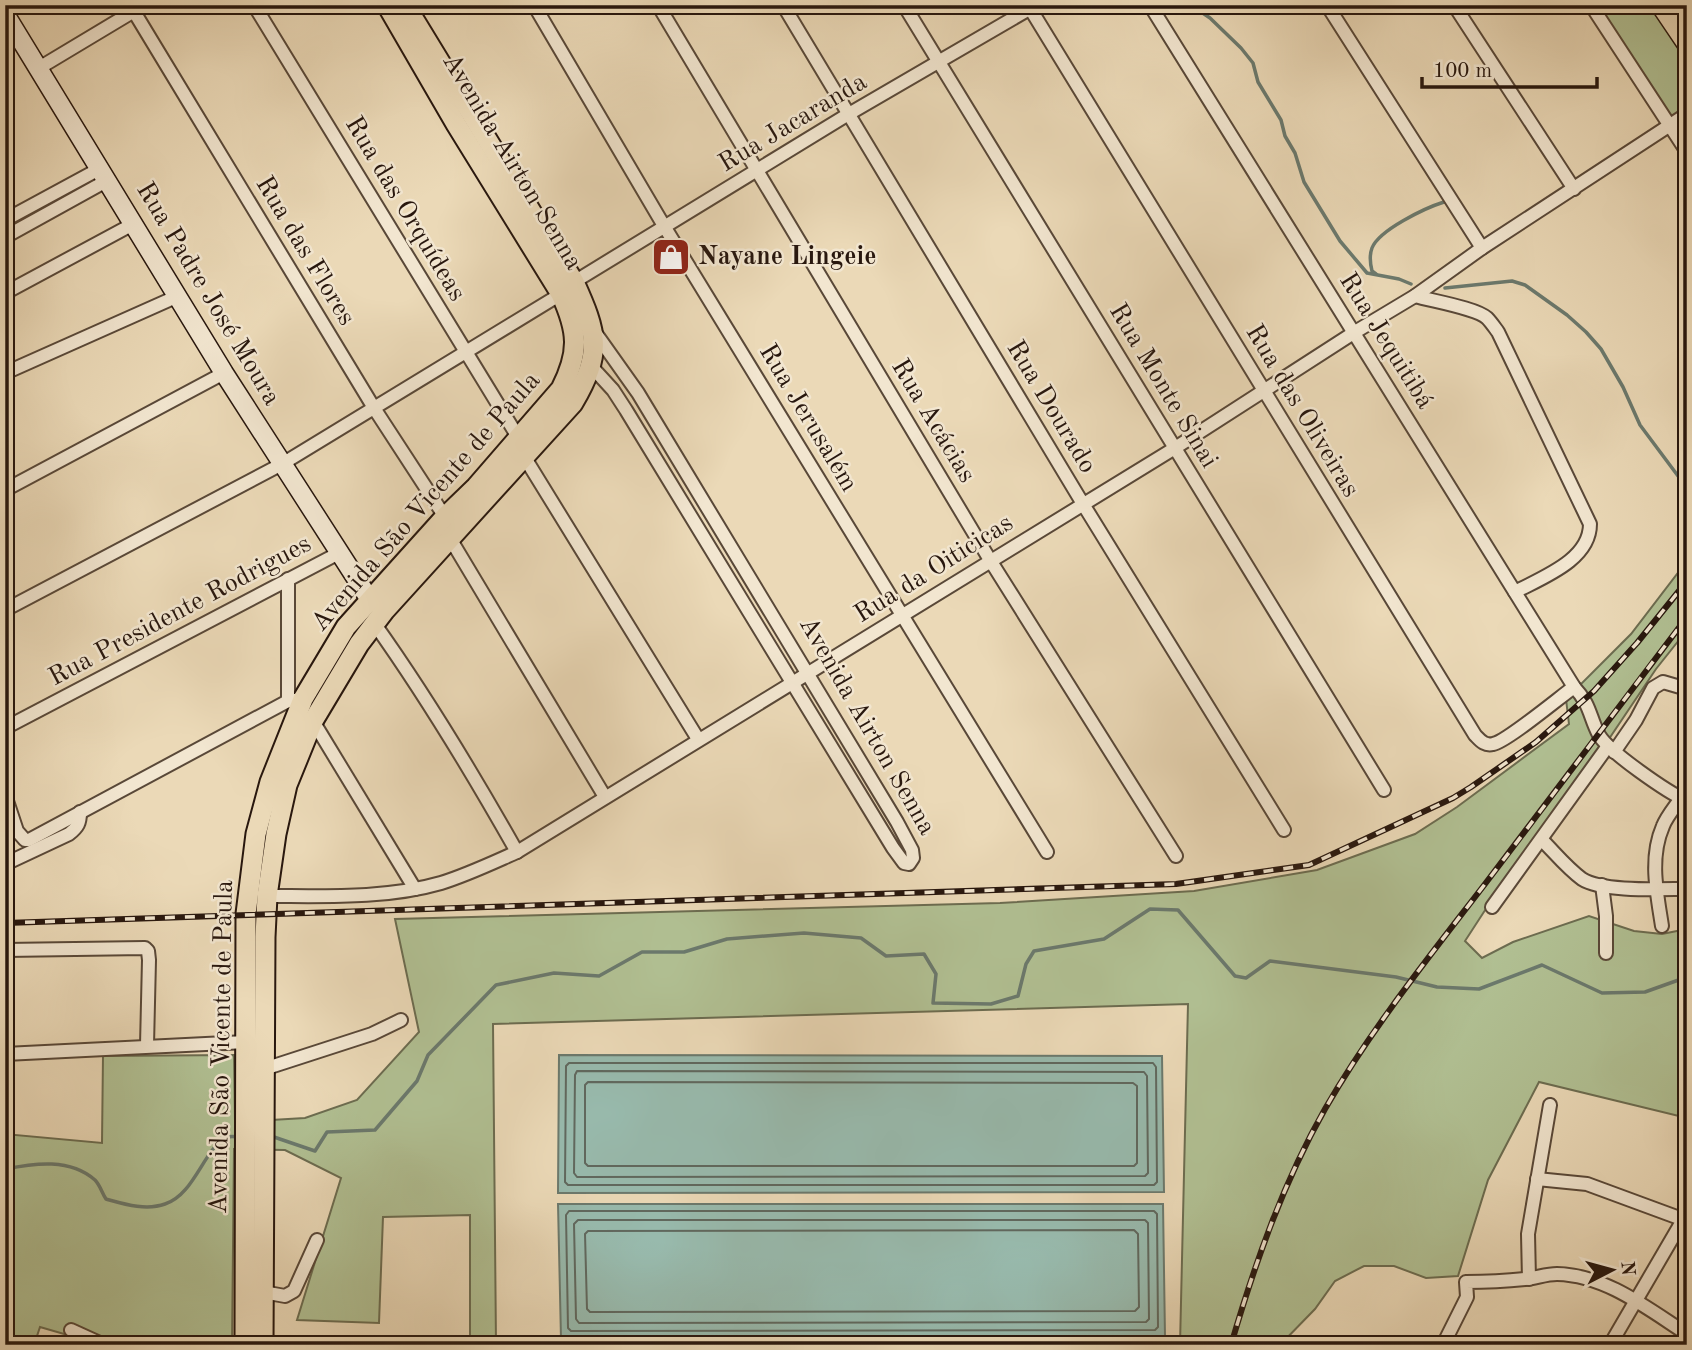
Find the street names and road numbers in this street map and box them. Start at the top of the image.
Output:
street label: Avenida Airton Senna [437,49,587,275]
street label: Rua Jacaranda [714,69,872,177]
street label: Rua das Orquídeas [340,112,470,306]
street label: Rua das Flores [250,172,360,330]
street label: Rua Padre José Moura [131,178,285,410]
street label: Rua Jequitibá [1334,268,1438,414]
street label: Rua Monte Sinai [1104,299,1222,473]
street label: Rua das Oliveiras [1240,320,1364,502]
street label: Rua Dourado [1001,336,1101,478]
street label: Rua Jerusalém [754,340,862,496]
street label: Rua Acácias [886,355,980,487]
street label: Avenida São Vicente de Paula [307,367,546,637]
street label: Rua da Oiticicas [850,510,1018,628]
street label: Rua Presidente Rodrigues [45,531,315,691]
street label: Avenida Airton Senna [794,612,940,840]
street label: Avenida São Vicente de Paula [206,880,238,1214]

